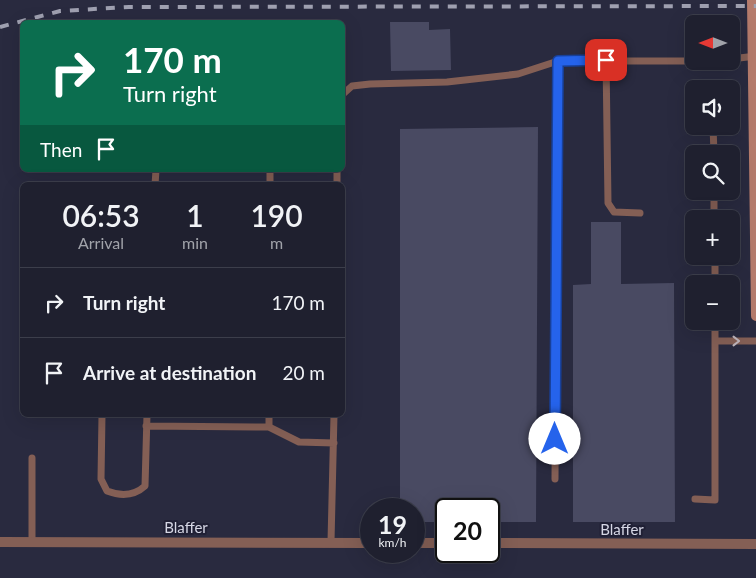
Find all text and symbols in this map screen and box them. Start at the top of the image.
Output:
north arrow [685,15,740,70]
map controls [685,15,740,330]
text: 170 m [123,38,222,80]
pin [585,39,627,81]
icon: right [40,40,105,105]
icon: arrive [592,46,620,74]
text: Turn right [123,80,217,107]
button: sound [685,80,740,135]
icon: arrive [92,135,120,163]
text: Then [40,138,82,161]
button: search [685,145,740,200]
text: 06:53 [62,197,140,233]
text: 1 [186,197,204,233]
text: 190 [250,197,303,233]
button: + [685,210,740,265]
text: Arrival [78,233,124,252]
text: min [182,233,208,252]
text: m [270,233,283,252]
button: − [685,275,740,330]
icon: right [40,289,68,317]
text: Turn right [83,291,165,314]
text: 170 m [271,291,325,314]
one-way arrow [732,336,740,346]
icon: arrive [40,359,68,387]
text: Arrive at destination [83,361,256,384]
text: 20 m [282,361,325,384]
position arrow [528,412,580,464]
speed limit sign: 20 [435,498,500,563]
text: 19 [378,509,407,539]
street label: Blaffer [164,518,208,536]
street label: Blaffer [600,520,644,538]
text: km/h [378,535,407,550]

